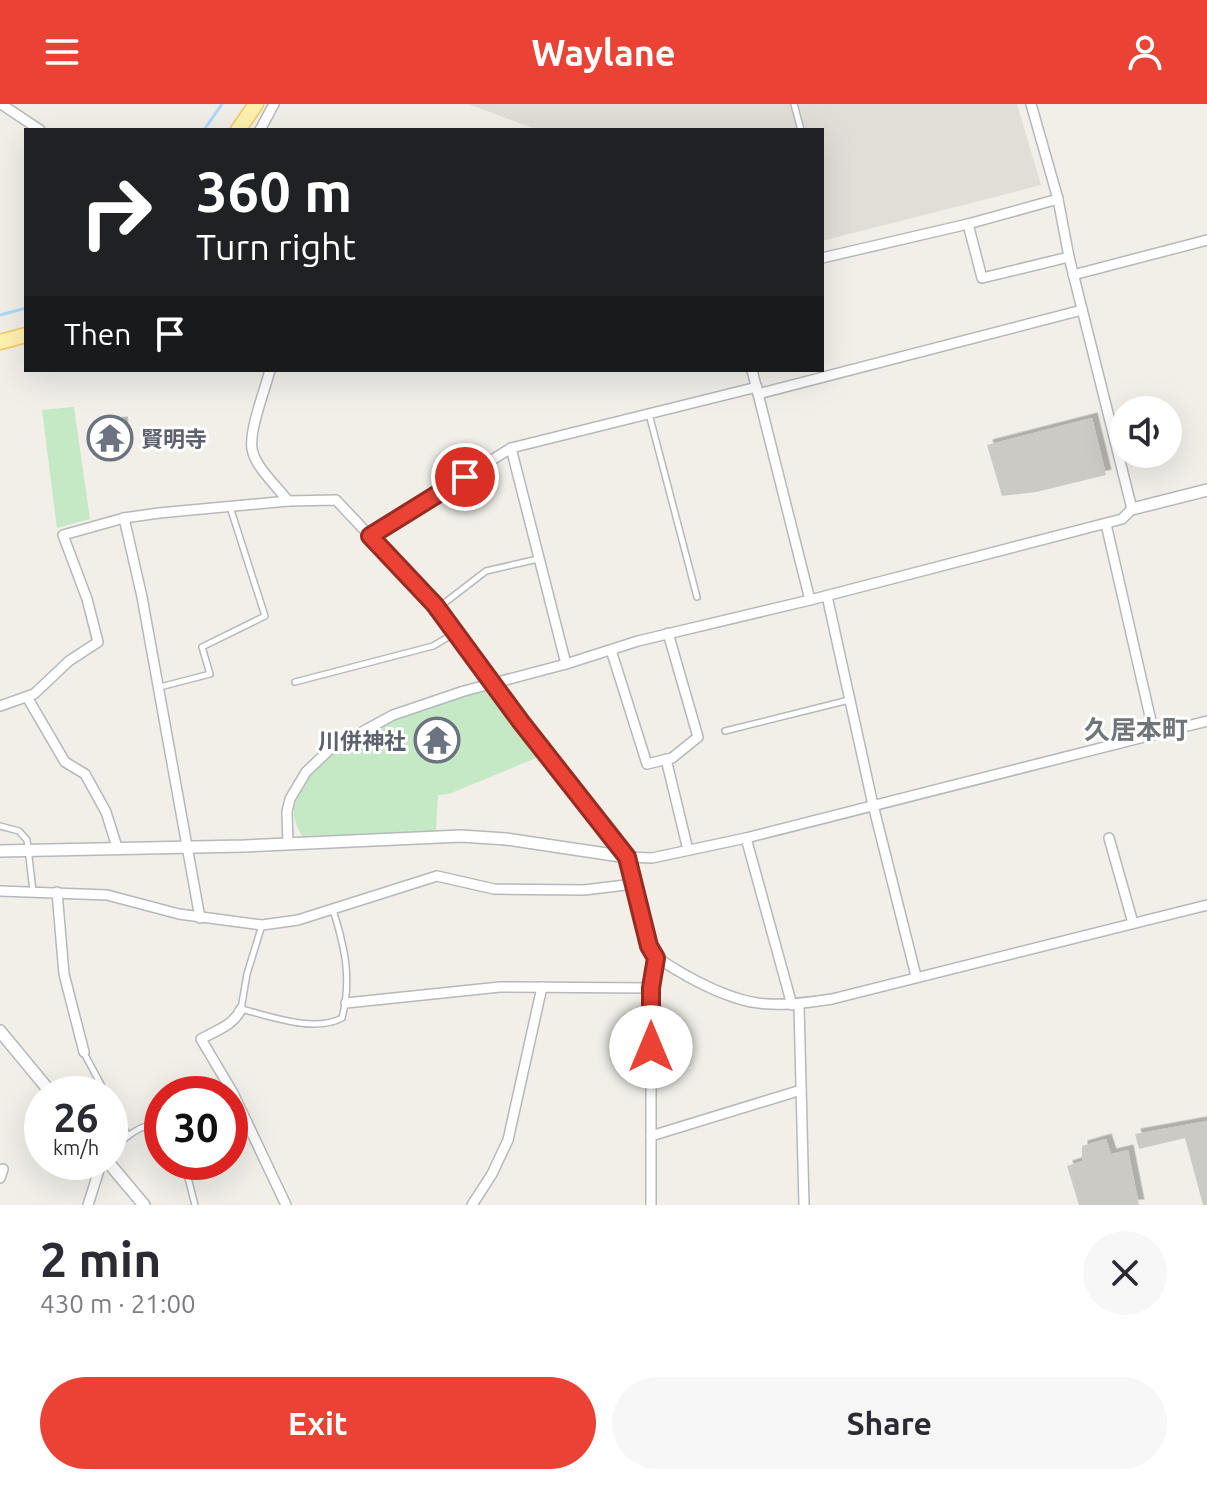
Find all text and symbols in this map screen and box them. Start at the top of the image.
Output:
icon: menu [40,30,84,74]
icon: person [1123,30,1167,74]
text: Waylane [532,32,675,73]
icon: right [64,160,168,264]
text: 360 m [196,160,352,223]
text: Turn right [196,226,356,267]
icon: arrive [148,312,192,356]
text: Then [64,317,132,351]
map controls [1110,396,1182,468]
button: sound [1110,396,1182,468]
temple icon: 賢明寺 [86,414,134,462]
place label: 賢明寺 [141,426,207,451]
pin [431,443,499,511]
icon: arrive [443,455,487,499]
district label: 久居本町 [1084,715,1188,744]
temple icon: 川併神社 [413,716,461,764]
place label: 川併神社 [318,728,406,753]
position arrow [609,1005,693,1089]
speed limit sign: 30 [144,1076,248,1180]
text: 26 [53,1095,99,1140]
text: km/h [53,1136,99,1159]
button: close [1083,1231,1167,1315]
text: 2 min [40,1232,161,1286]
text: 430 m · 21:00 [40,1289,196,1318]
button: Exit [40,1377,596,1469]
button: Share [612,1377,1167,1469]

